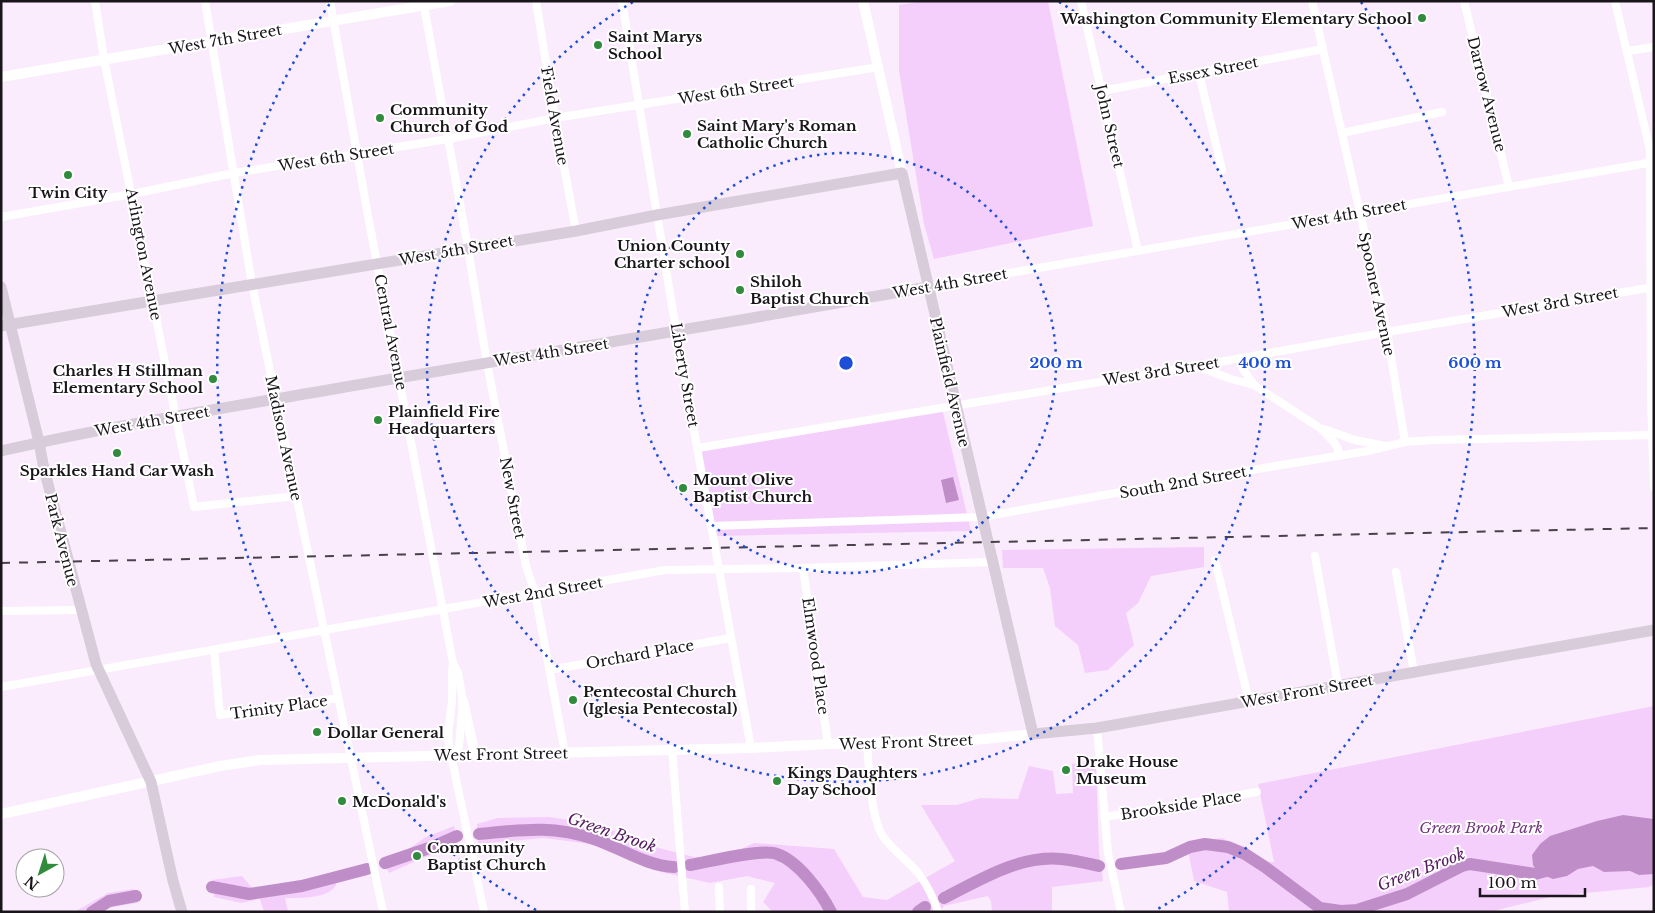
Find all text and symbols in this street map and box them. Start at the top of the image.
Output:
place label: Washington Community Elementary School [1059,9,1413,28]
marker: Washington Community Elementary School [1416,12,1428,24]
street label: West 7th Street [166,20,284,58]
place label: Saint Marys School [608,27,702,63]
street label: Darrow Avenue [1463,34,1511,154]
marker: Saint Marys School [592,39,604,51]
street label: Essex Street [1166,52,1260,88]
street label: Field Avenue [537,65,573,167]
street label: West 6th Street [676,71,796,109]
street label: John Street [1091,80,1129,170]
place label: Community Church of God [390,100,509,136]
marker: Community Church of God [374,112,386,124]
place label: Saint Mary's Roman Catholic Church [697,116,857,152]
marker: Saint Mary's Roman Catholic Church [681,128,693,140]
street label: West 6th Street [276,138,396,176]
marker: Twin City [62,169,74,181]
place label: Twin City [29,183,108,202]
street label: Arlington Avenue [122,185,166,322]
street label: West 4th Street [1289,195,1408,234]
street label: Spooner Avenue [1355,230,1399,358]
street label: West 5th Street [396,231,515,270]
place label: Union County Charter school [614,236,731,272]
marker: Union County Charter school [734,248,746,260]
street label: West 4th Street [890,264,1009,303]
street label: Central Avenue [370,272,412,392]
place label: Shiloh Baptist Church [750,272,869,308]
street label: West 3rd Street [1499,282,1620,322]
marker: Shiloh Baptist Church [734,284,746,296]
street label: Plainfield Avenue [926,315,974,449]
street label: Liberty Street [666,321,704,429]
street label: West 4th Street [491,333,610,371]
street label: West 3rd Street [1100,352,1221,390]
text: 200 m [1030,353,1083,372]
text: 400 m [1238,353,1292,372]
text: 600 m [1448,353,1502,372]
centre of rings [837,354,855,372]
place label: Charles H Stillman Elementary School [52,361,204,397]
marker: Charles H Stillman Elementary School [207,373,219,385]
street label: Madison Avenue [261,374,307,502]
street label: West 4th Street [92,402,211,441]
place label: Plainfield Fire Headquarters [388,402,500,438]
marker: Plainfield Fire Headquarters [372,414,384,426]
marker: Sparkles Hand Car Wash [111,447,123,459]
street label: New Street [496,455,530,541]
place label: Sparkles Hand Car Wash [20,461,215,480]
street label: South 2nd Street [1118,461,1248,503]
place label: Mount Olive Baptist Church [693,470,812,506]
marker: Mount Olive Baptist Church [677,482,689,494]
street label: Park Avenue [41,491,83,589]
street label: West 2nd Street [481,572,605,612]
street label: Elmwood Place [798,596,834,716]
street label: Orchard Place [584,635,696,673]
street label: West Front Street [1238,670,1375,712]
place label: Pentecostal Church (Iglesia Pentecostal) [583,682,737,718]
street label: Trinity Place [229,691,329,723]
marker: Pentecostal Church (Iglesia Pentecostal) [567,694,579,706]
place label: Dollar General [327,723,445,742]
marker: Dollar General [311,726,323,738]
street label: West Front Street [838,730,974,754]
street label: West Front Street [433,743,568,765]
place label: Drake House Museum [1076,752,1179,788]
place label: Kings Daughters Day School [787,763,918,799]
marker: Drake House Museum [1060,764,1072,776]
marker: Kings Daughters Day School [771,775,783,787]
street label: Brookside Place [1119,786,1243,824]
place label: McDonald's [352,792,446,811]
marker: McDonald's [336,795,348,807]
water label: Green Brook [565,808,659,856]
park label: Green Brook Park [1419,818,1543,837]
place label: Community Baptist Church [427,838,546,874]
water label: Green Brook [1374,843,1468,895]
north arrow [15,848,65,898]
marker: Community Baptist Church [411,850,423,862]
scale bar [1480,866,1585,898]
text: N [21,872,43,894]
text: 100 m [1488,873,1537,892]

